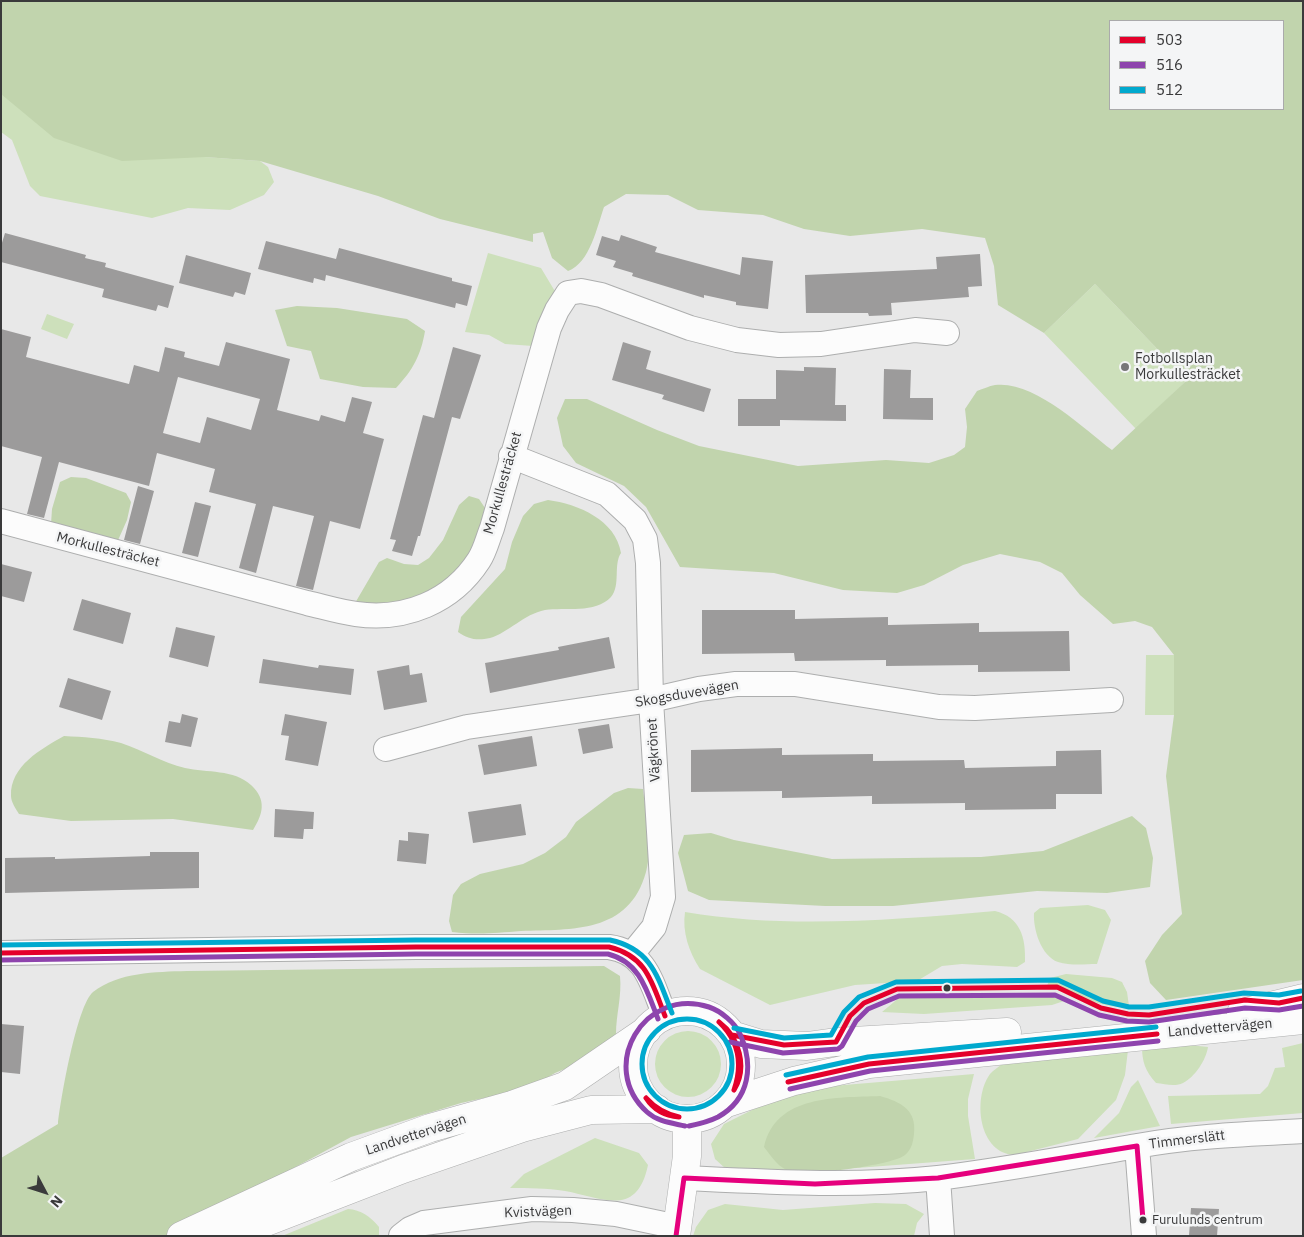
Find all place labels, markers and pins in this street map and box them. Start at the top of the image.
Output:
place label: Fotbollsplan Morkullesträcket [1135,351,1241,384]
marker: Fotbollsplan Morkullesträcket [1119,361,1131,373]
unlabelled marker [942,983,952,993]
place label: Furulunds centrum [1152,1212,1263,1228]
marker: Furulunds centrum [1138,1215,1148,1225]

